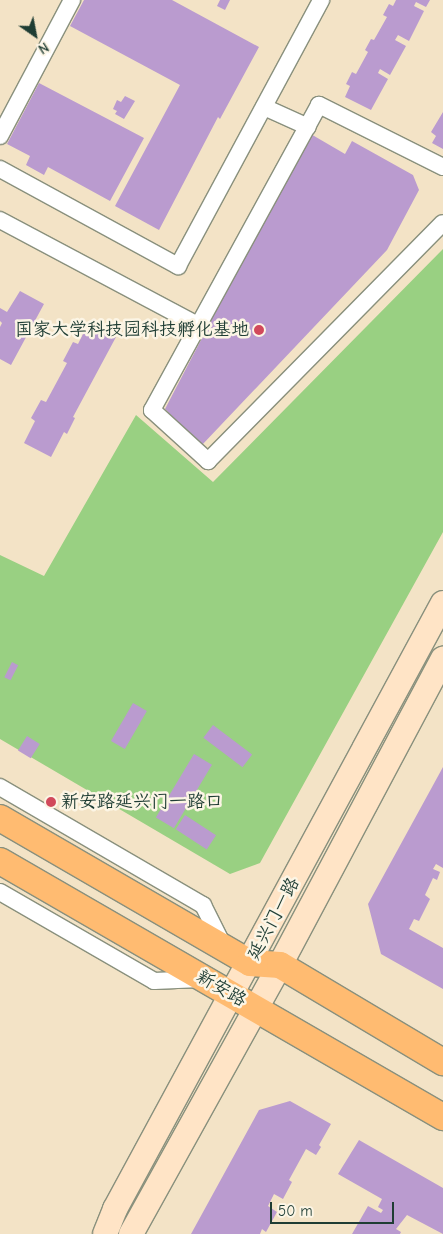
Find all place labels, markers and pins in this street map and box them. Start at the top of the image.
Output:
place label: 国家大学科技园科技孵化基地 [15,319,249,341]
marker: 国家大学科技园科技孵化基地 [253,324,265,336]
place label: 新安路延兴门一路口 [61,791,223,813]
marker: 新安路延兴门一路口 [45,796,57,808]

